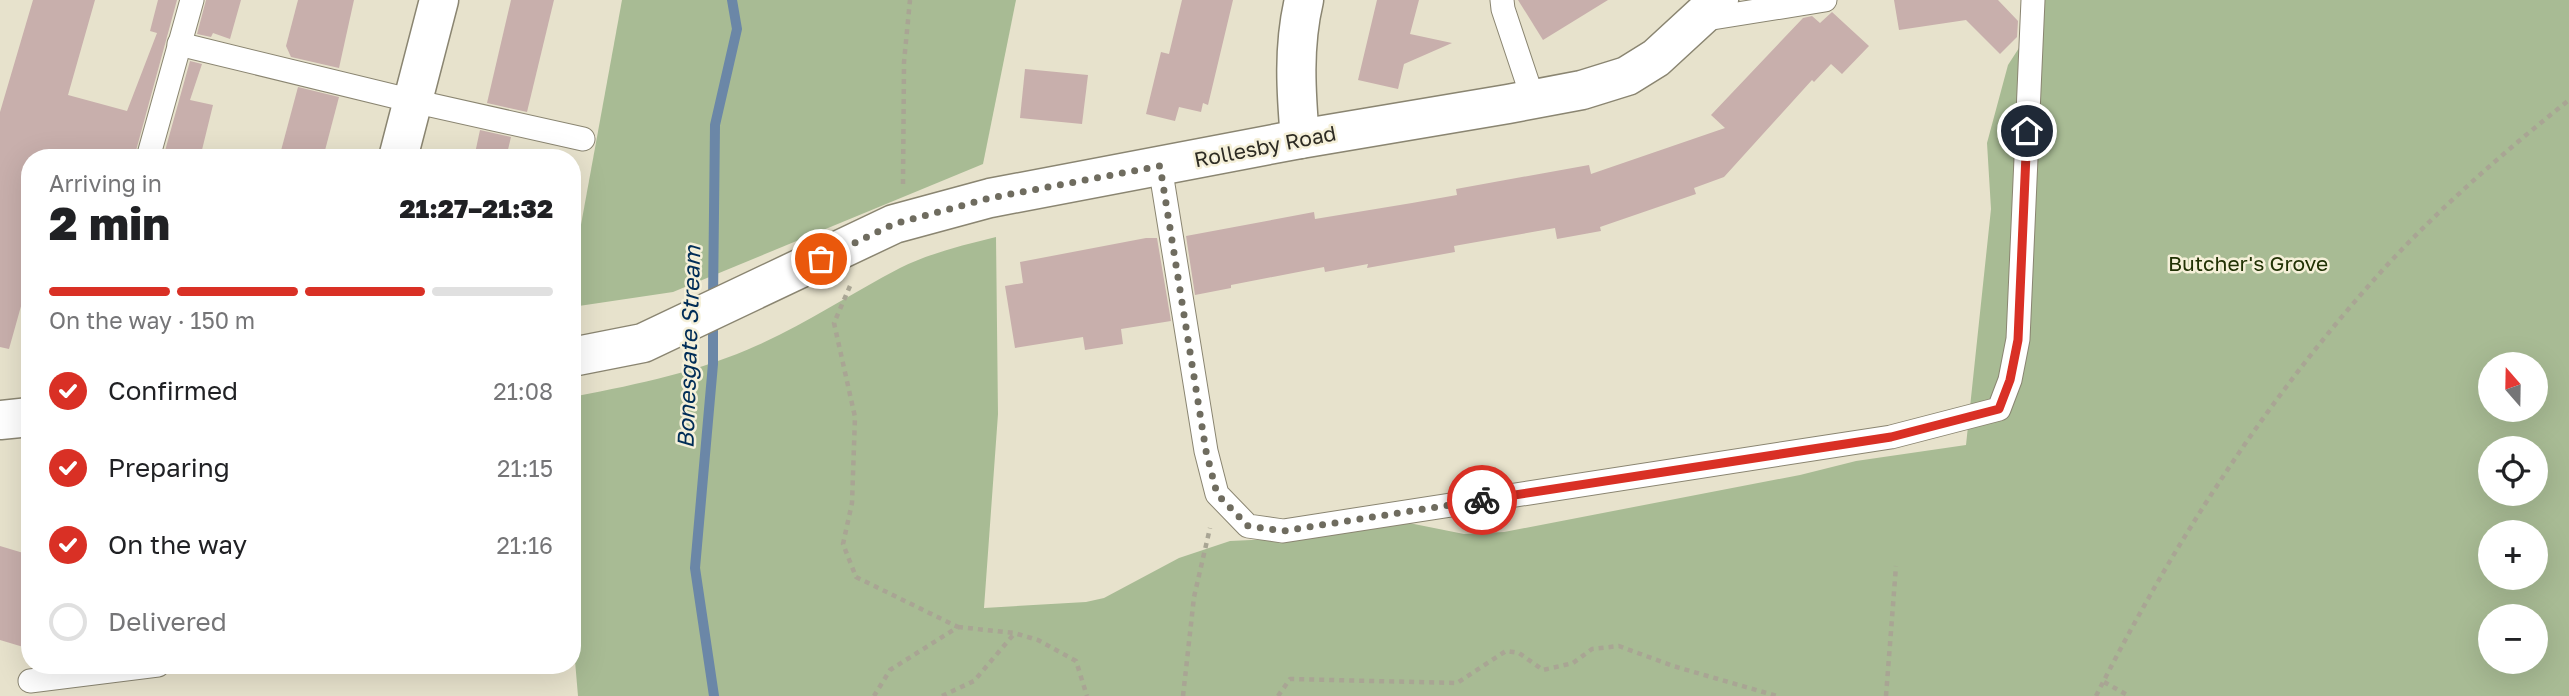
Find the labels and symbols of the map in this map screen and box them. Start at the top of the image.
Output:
pin [1997,101,2057,161]
street label: Rollesby Road [1192,119,1338,173]
pin [791,229,851,289]
water label: Bonesgate Stream [670,243,706,449]
park label: Butcher's Grove [2168,250,2328,276]
north arrow [2478,352,2548,422]
courier [1447,465,1517,535]

